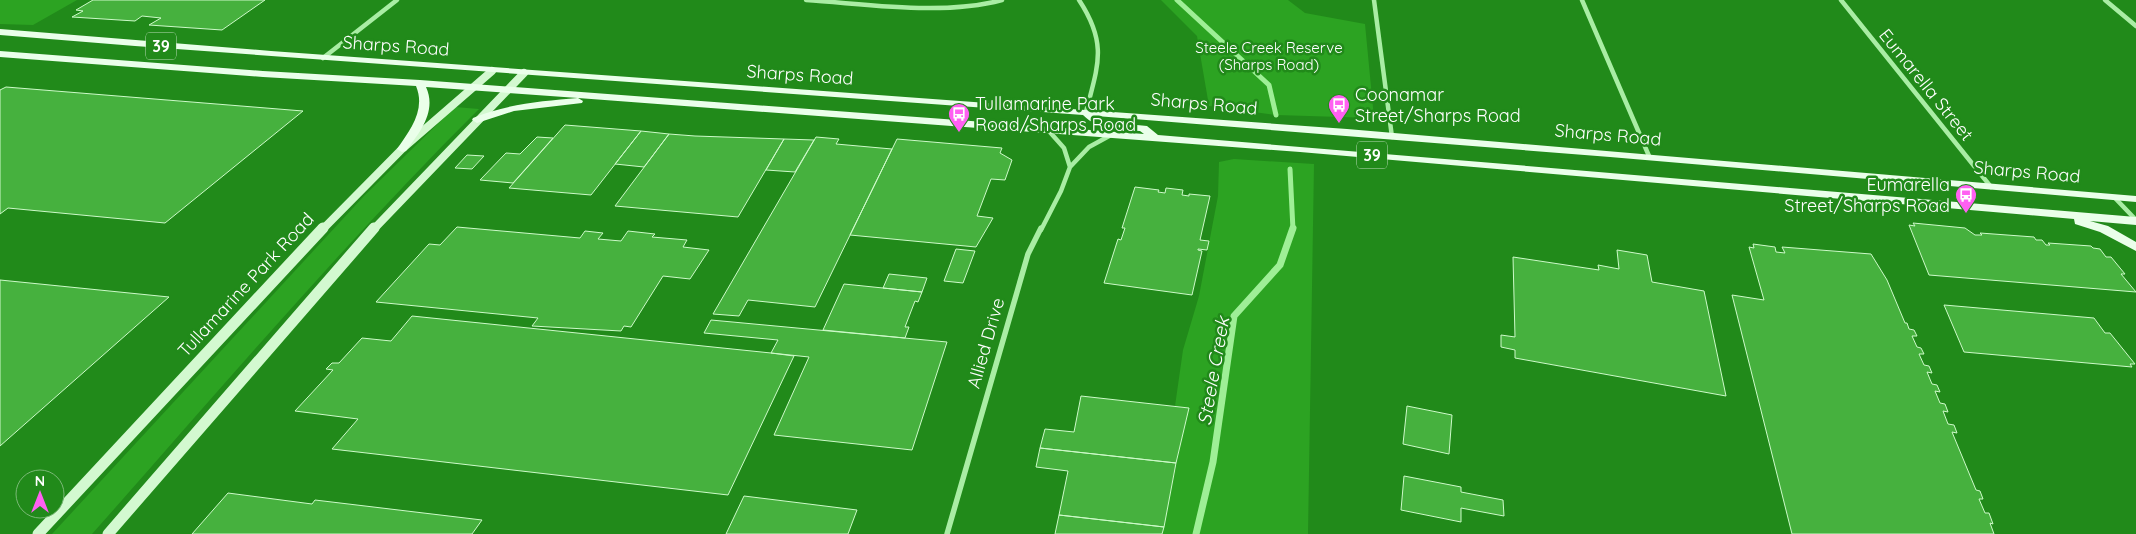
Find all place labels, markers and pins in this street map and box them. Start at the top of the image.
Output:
place label: Coonamar Street/Sharps Road [1355,83,1521,127]
place label: Tullamarine Park Road/Sharps Road [975,92,1136,136]
bus stop icon: Coonamar Street/Sharps Road [1327,93,1351,124]
bus stop icon: Tullamarine Park Road/Sharps Road [947,102,971,133]
place label: Eumarella Street/Sharps Road [1784,173,1950,217]
bus stop icon: Eumarella Street/Sharps Road [1954,183,1978,214]

